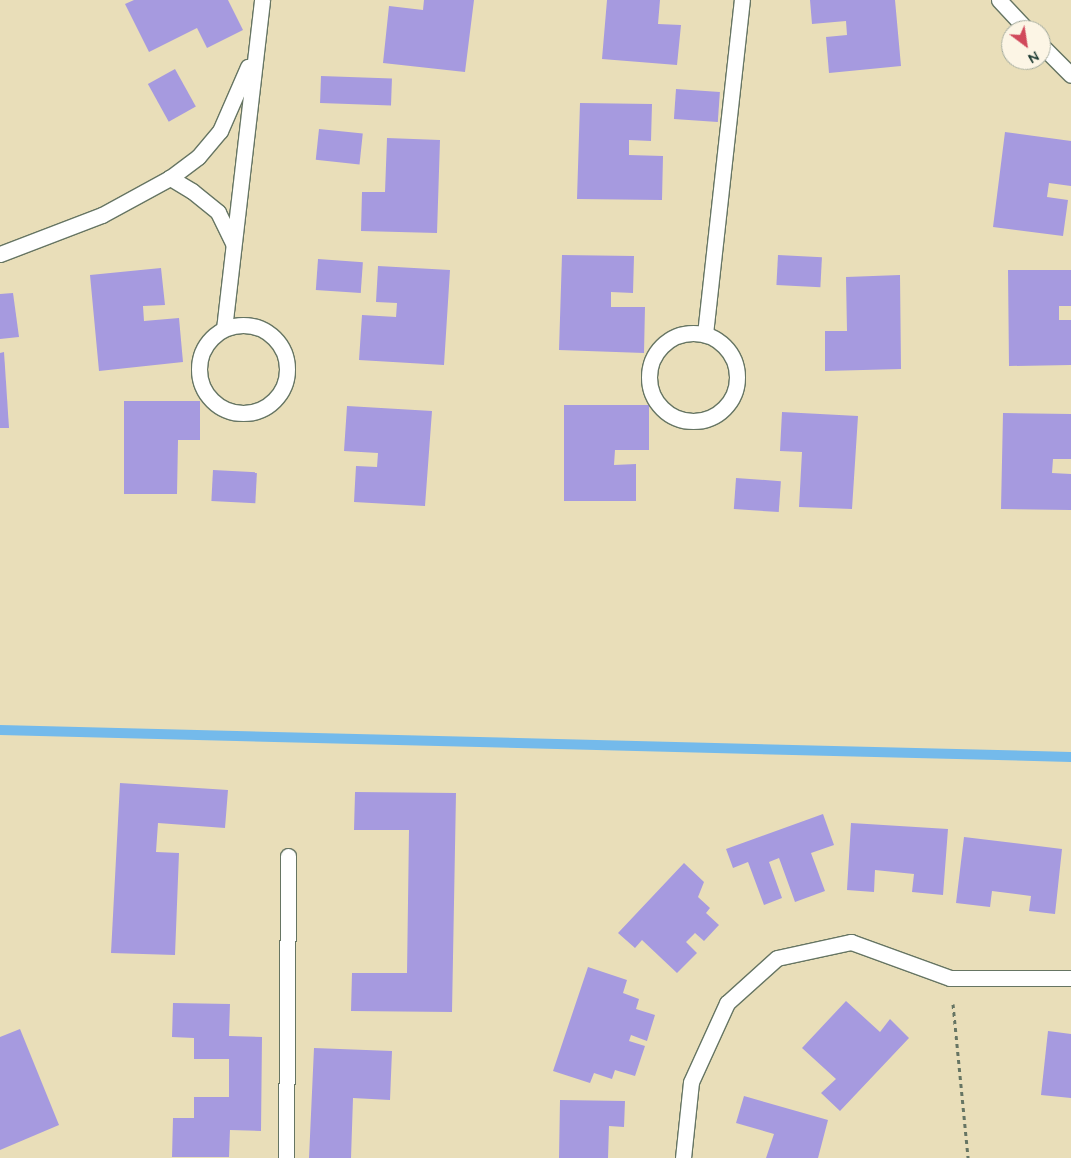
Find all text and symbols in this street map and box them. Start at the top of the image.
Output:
north arrow [1001,20,1051,70]
text: N [1024,46,1042,68]

